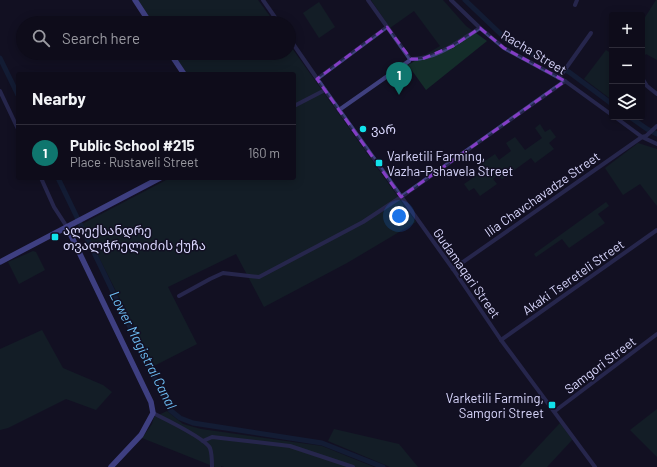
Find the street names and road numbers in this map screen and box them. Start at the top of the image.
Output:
street label: Racha Street [499,26,569,78]
street label: Ilia Chavchavadze Street [481,148,603,240]
street label: Gudamaqari Street [430,225,504,321]
street label: Akaki Tsereteli Street [519,236,627,318]
street label: Samgori Street [561,333,639,397]

